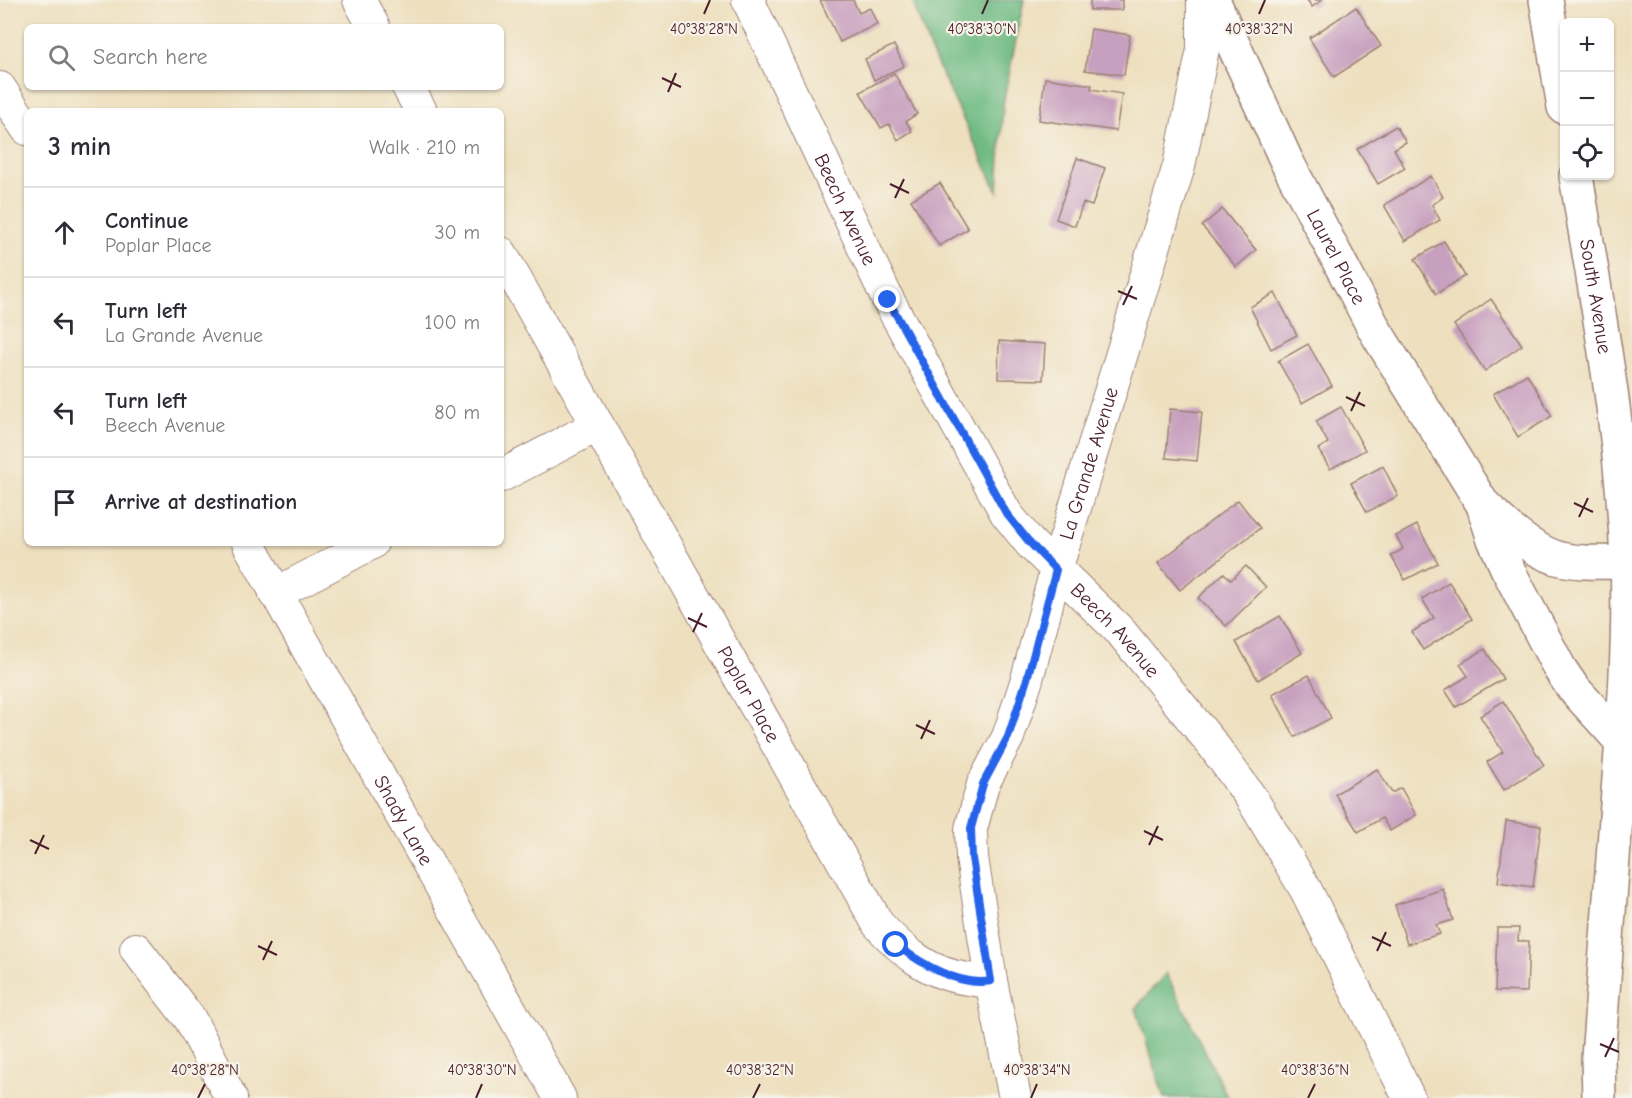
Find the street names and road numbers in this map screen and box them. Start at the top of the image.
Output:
street label: Beech Avenue [809,150,881,269]
street label: Laurel Place [1302,205,1371,309]
street label: South Avenue [1575,237,1616,355]
street label: La Grande Avenue [1055,384,1123,543]
street label: Beech Avenue [1066,578,1164,682]
street label: Poplar Place [712,642,785,746]
street label: Shady Lane [369,771,438,869]

